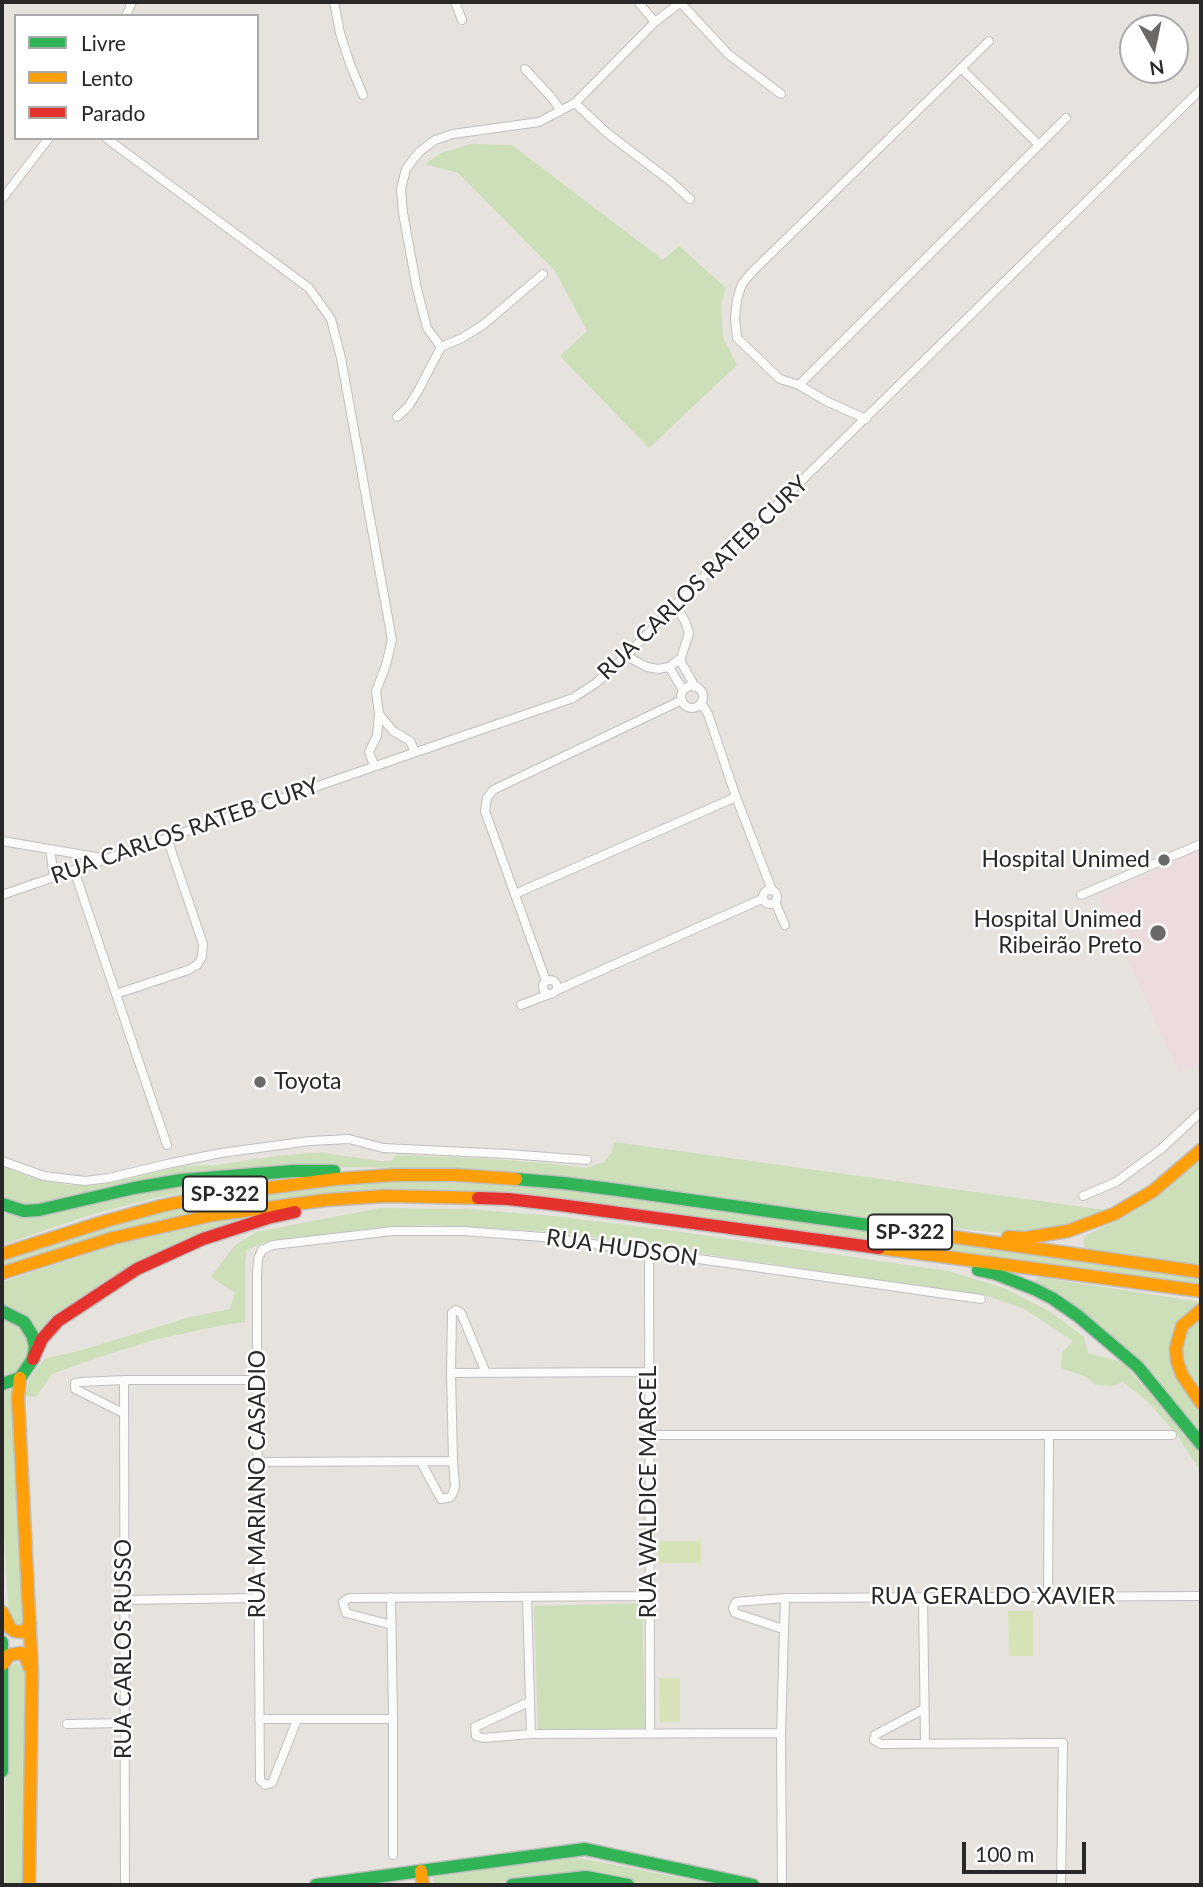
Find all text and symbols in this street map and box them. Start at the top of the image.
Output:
legend [14,14,259,140]
north arrow [1119,14,1189,84]
text: Livre [81,30,126,55]
text: N [1148,56,1166,81]
text: Lento [81,65,133,90]
text: Parado [81,100,145,125]
street label: RUA CARLOS RATEB CURY [592,470,814,686]
street label: RUA CARLOS RATEB CURY [47,772,323,890]
place label: Hospital Unimed [982,846,1150,874]
marker: Hospital Unimed [1156,852,1172,868]
place label: Hospital Unimed Ribeirão Preto [974,906,1142,960]
marker: Hospital Unimed Ribeirão Preto [1148,923,1168,943]
place label: Toyota [274,1068,341,1096]
marker: Toyota [252,1074,268,1090]
road number: SP-322 [183,1176,267,1212]
road number: SP-322 [868,1214,952,1250]
street label: RUA HUDSON [544,1224,700,1272]
street label: RUA MARIANO CASADIO [244,1350,272,1618]
street label: RUA WALDICE MARCEL [635,1366,663,1618]
street label: RUA CARLOS RUSSO [110,1539,138,1759]
street label: RUA GERALDO XAVIER [871,1583,1115,1611]
scale bar [965,1828,1089,1872]
text: 100 m [975,1841,1034,1866]

